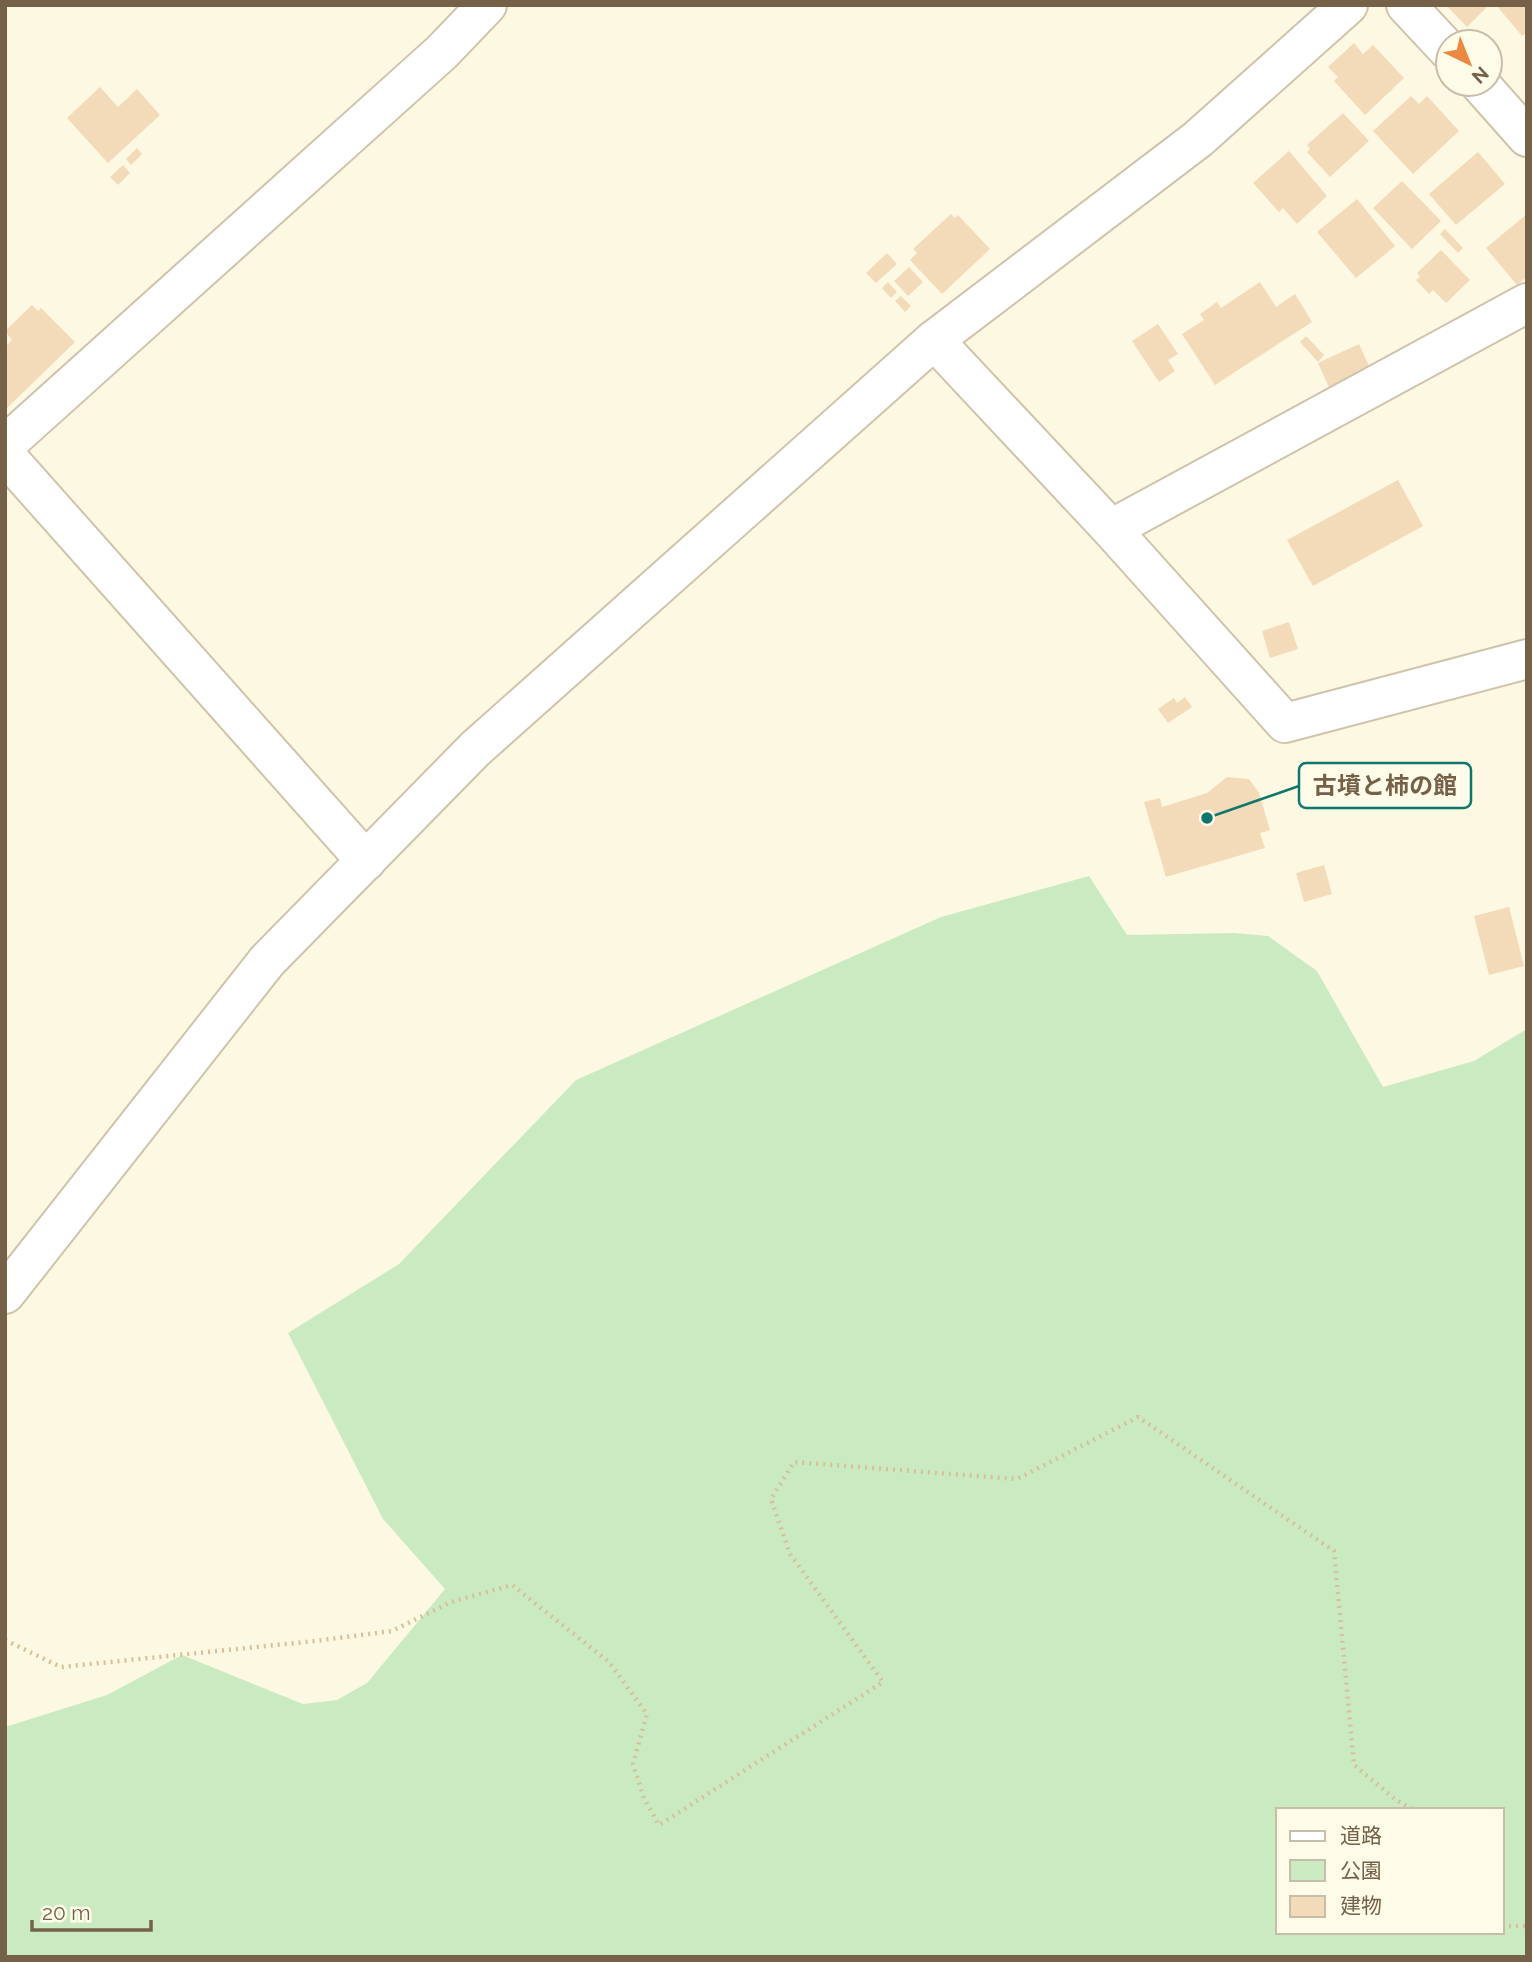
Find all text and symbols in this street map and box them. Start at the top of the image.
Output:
north arrow [1434,28,1504,98]
text: N [1468,62,1493,88]
callout: 古墳と柿の館 [1299,763,1471,808]
text: 古墳と柿の館 [1313,771,1457,800]
legend [1276,1808,1504,1934]
text: 道路 [1340,1823,1382,1848]
text: 公園 [1340,1858,1382,1883]
scale bar [32,1888,150,1932]
text: 建物 [1340,1893,1382,1918]
text: 20 m [42,1900,90,1925]

